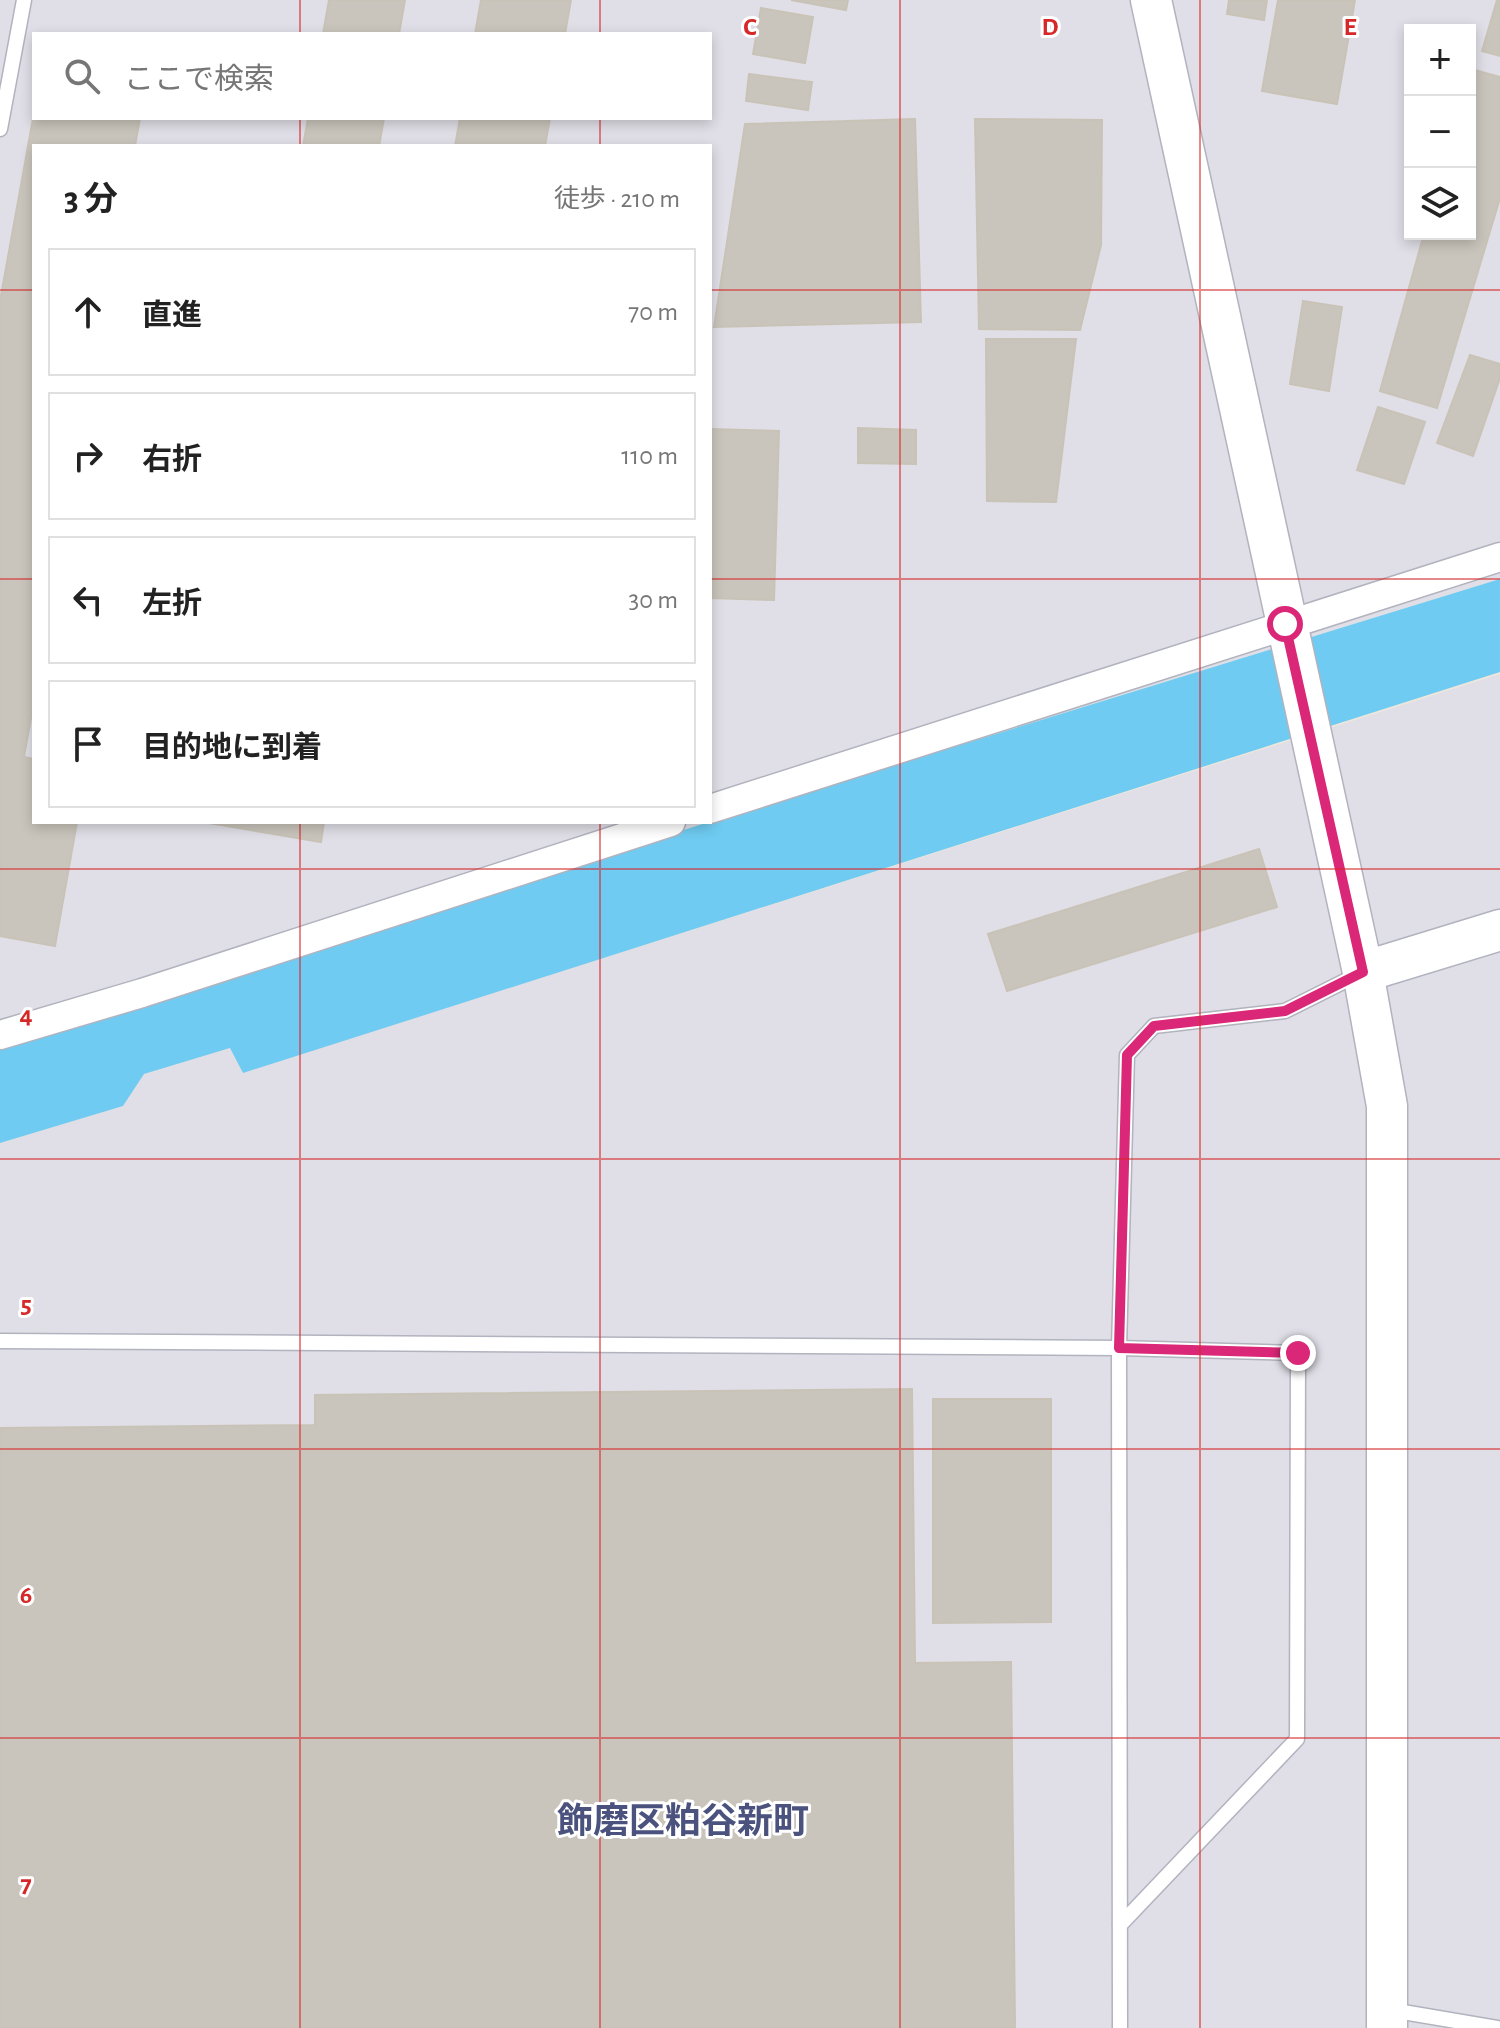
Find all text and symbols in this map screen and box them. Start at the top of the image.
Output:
text: C [743,14,757,40]
text: D [1041,14,1059,40]
text: E [1343,14,1357,40]
map controls [1404,24,1476,240]
button: + [1404,24,1476,96]
search box [32,32,712,120]
icon: search [60,54,104,98]
text: ここで検索 [124,65,274,95]
button: − [1404,96,1476,168]
button: layers [1404,168,1476,240]
text: 3 分 [64,183,118,217]
text: 徒歩 · 210 m [554,186,680,212]
icon: ahead [66,290,110,334]
text: 70 m [628,299,678,325]
text: 直進 [142,301,202,331]
icon: right [66,434,110,478]
text: 110 m [621,443,678,469]
text: 右折 [142,445,202,475]
icon: left [66,578,110,622]
text: 30 m [628,587,678,613]
text: 左折 [142,589,202,619]
route start [1267,606,1303,642]
icon: arrive [66,722,110,766]
text: 目的地に到着 [142,733,322,763]
text: 4 [19,1002,33,1028]
text: 5 [20,1292,32,1318]
route end [1280,1335,1316,1371]
text: 6 [20,1582,32,1608]
district label: 飾磨区粕谷新町 [557,1802,809,1840]
text: 7 [20,1871,32,1897]

